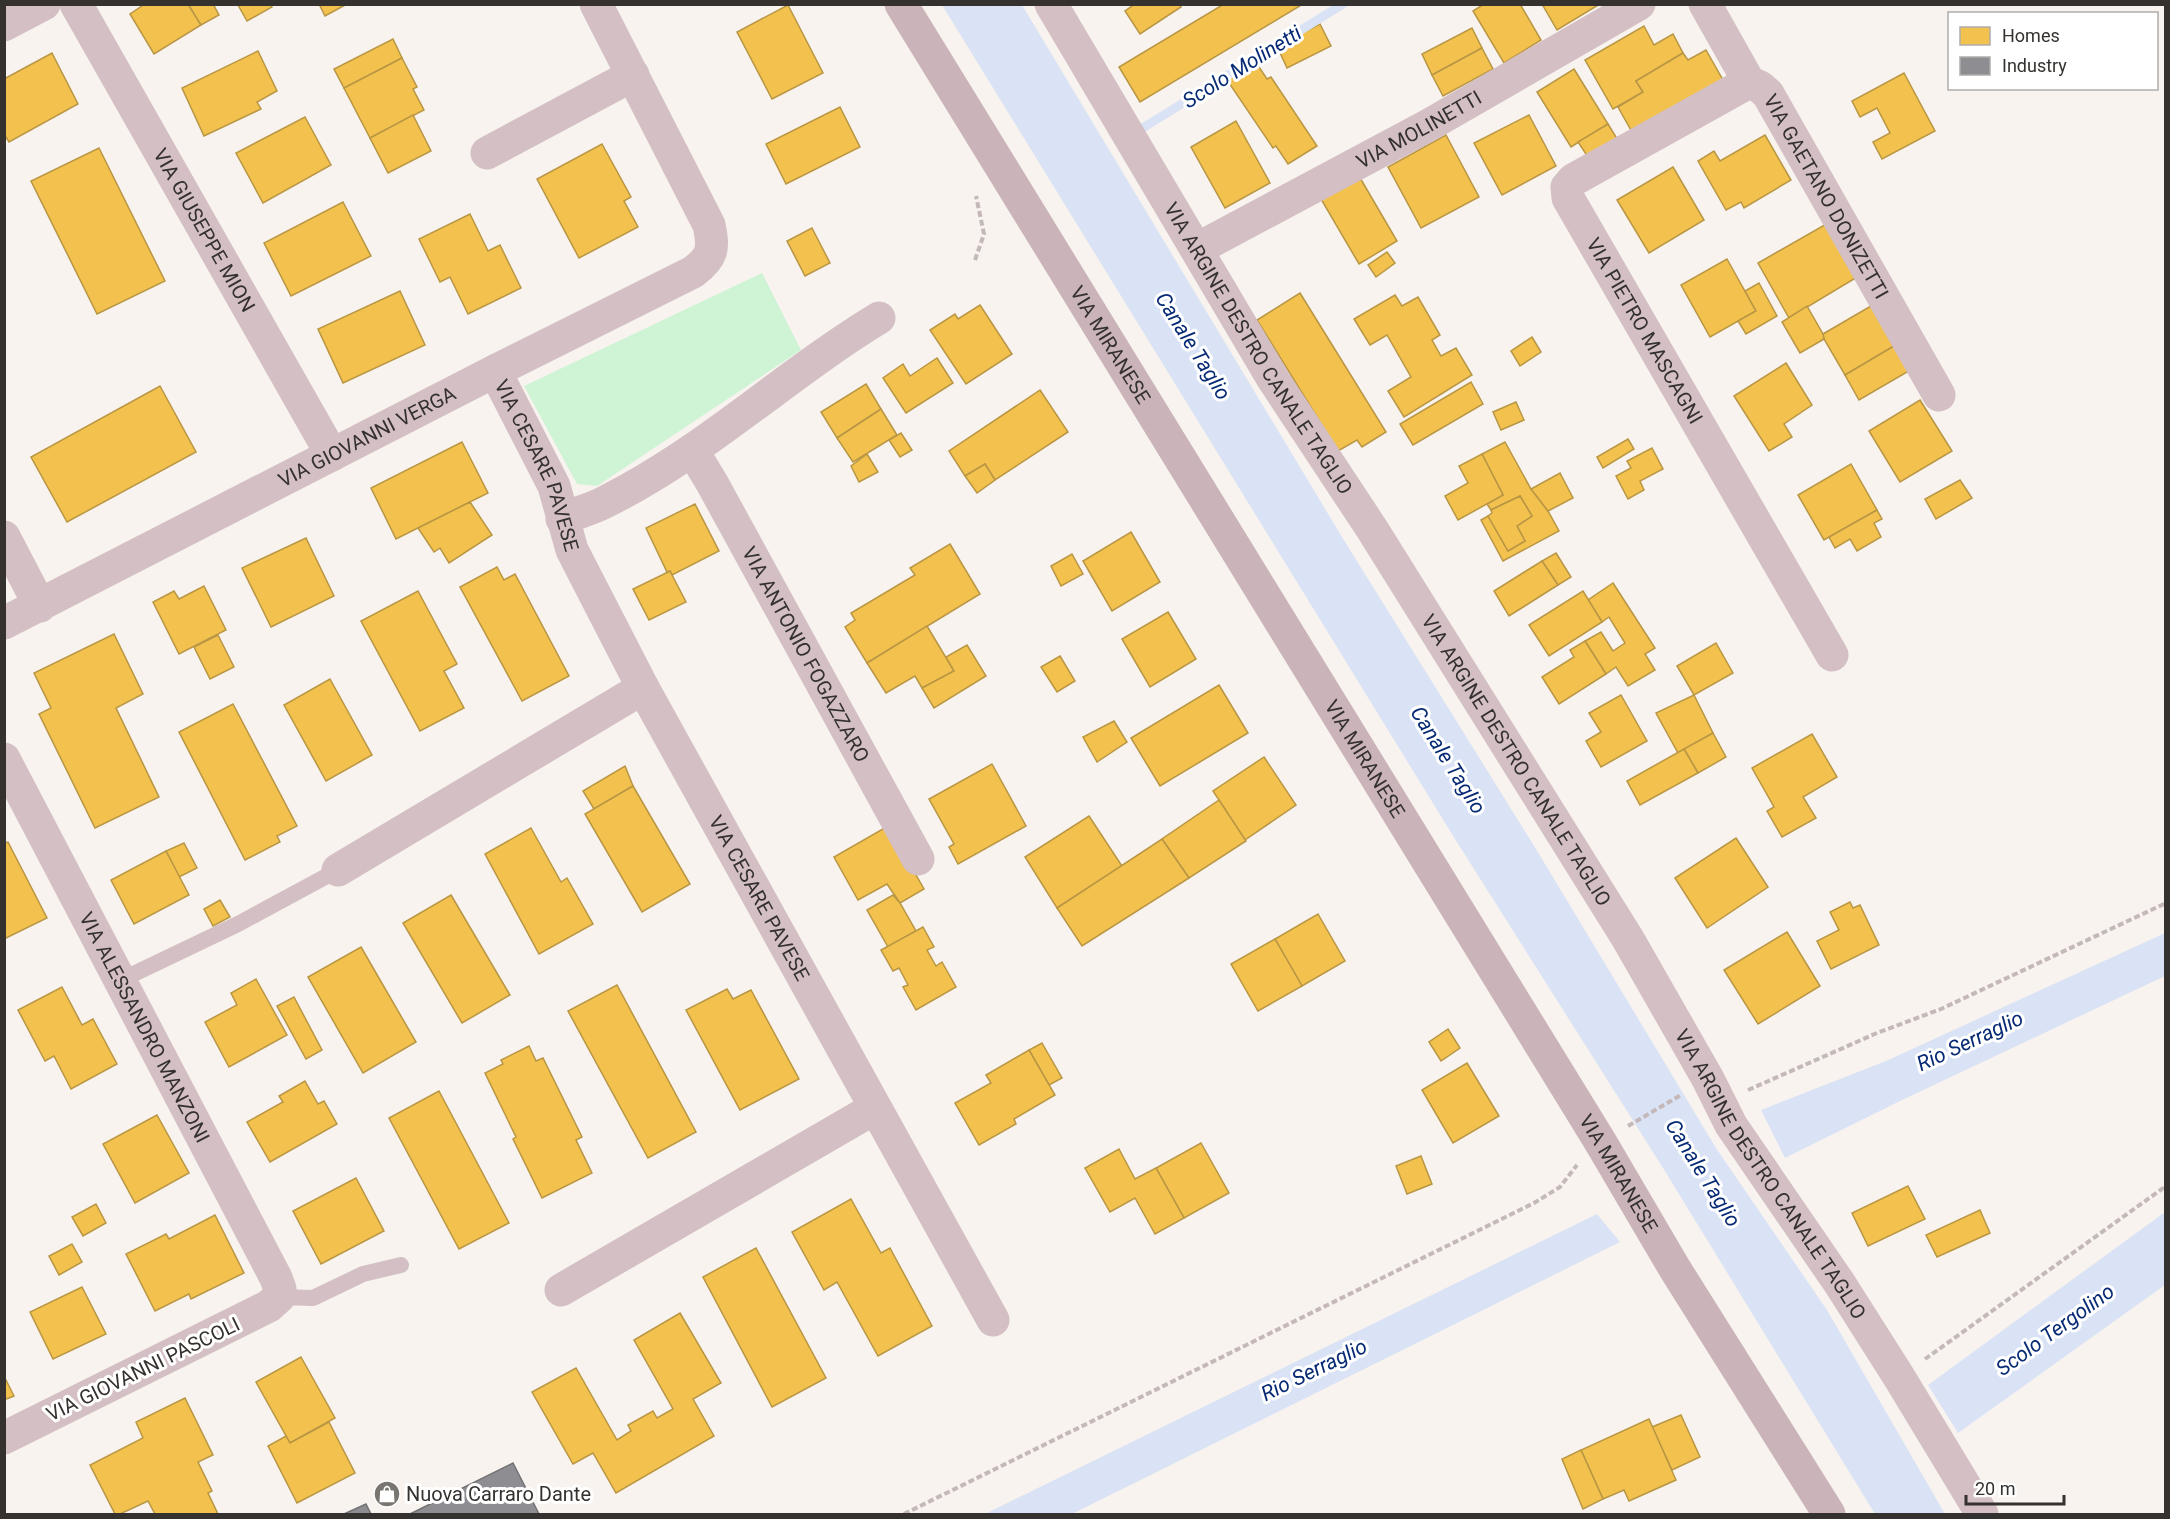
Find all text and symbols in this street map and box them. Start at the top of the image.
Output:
legend [1948,12,2158,90]
water label: Scolo Molinetti [1178,21,1306,113]
text: Homes [2002,25,2060,46]
text: Industry [2002,55,2067,76]
street label: VIA MOLINETTI [1352,85,1486,174]
street label: VIA GAETANO DONIZETTI [1759,90,1894,303]
street label: VIA GIUSEPPE MION [148,144,260,316]
street label: VIA ARGINE DESTRO CANALE TAGLIO [1159,198,1358,499]
street label: VIA PIETRO MASCAGNI [1582,233,1708,428]
street label: VIA MIRANESE [1065,282,1156,408]
water label: Canale Taglio [1150,288,1236,404]
street label: VIA CESARE PAVESE [490,376,584,554]
street label: VIA GIOVANNI VERGA [274,381,460,492]
street label: VIA ANTONIO FOGAZZARO [737,542,875,766]
street label: VIA ARGINE DESTRO CANALE TAGLIO [1416,610,1616,910]
street label: VIA MIRANESE [1320,696,1410,822]
water label: Canale Taglio [1405,702,1491,818]
street label: VIA CESARE PAVESE [704,811,815,985]
street label: VIA ALESSANDRO MANZONI [74,908,215,1147]
water label: Rio Serraglio [1913,1006,2027,1076]
street label: VIA ARGINE DESTRO CANALE TAGLIO [1670,1025,1871,1323]
street label: VIA MIRANESE [1574,1110,1663,1237]
water label: Canale Taglio [1660,1115,1746,1231]
water label: Scolo Tergolino [1991,1279,2119,1381]
street label: VIA GIOVANNI PASCOLI [42,1312,244,1426]
water label: Rio Serraglio [1257,1334,1371,1406]
scale bar [1966,1468,2064,1506]
text: 20 m [1975,1478,2015,1499]
shop icon: Nuova Carraro Dante [372,1479,402,1509]
place label: Nuova Carraro Dante [406,1482,591,1506]

